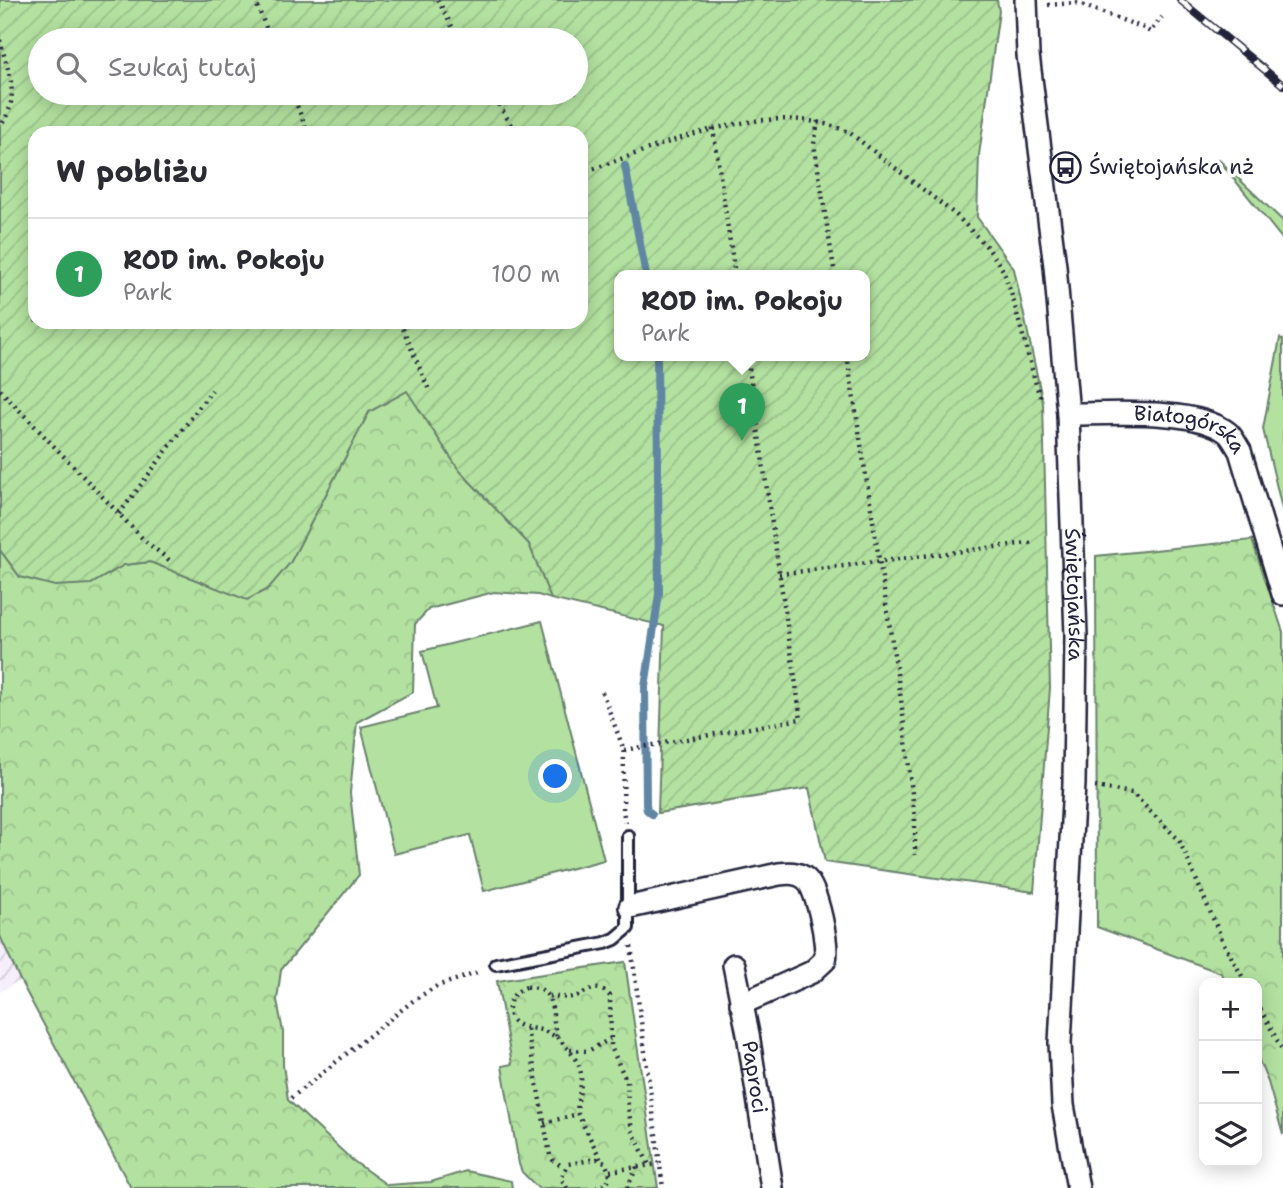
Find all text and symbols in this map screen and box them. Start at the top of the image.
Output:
search box [28,28,588,105]
icon: search [52,48,90,86]
text: Szukaj tutaj [108,49,257,84]
bus stop icon: Świętojańska nż [1049,150,1083,184]
text: W pobliżu [56,151,208,192]
place label: Świętojańska nż [1089,152,1254,181]
text: ROD im. Pokoju [123,242,325,277]
text: 1 [74,259,84,289]
text: 100 m [491,259,560,289]
popup [614,270,870,361]
text: Park [123,277,172,307]
text: ROD im. Pokoju [641,283,843,318]
text: Park [641,318,690,348]
pin: 1 [719,383,765,441]
street label: Białogórska [1134,399,1252,459]
street label: Świętojańska [1058,527,1090,661]
your location [538,759,572,793]
map controls [1199,978,1262,1167]
button: + [1199,978,1262,1041]
street label: Paproci [735,1039,774,1115]
button: − [1199,1041,1262,1104]
button: layers [1199,1104,1262,1167]

